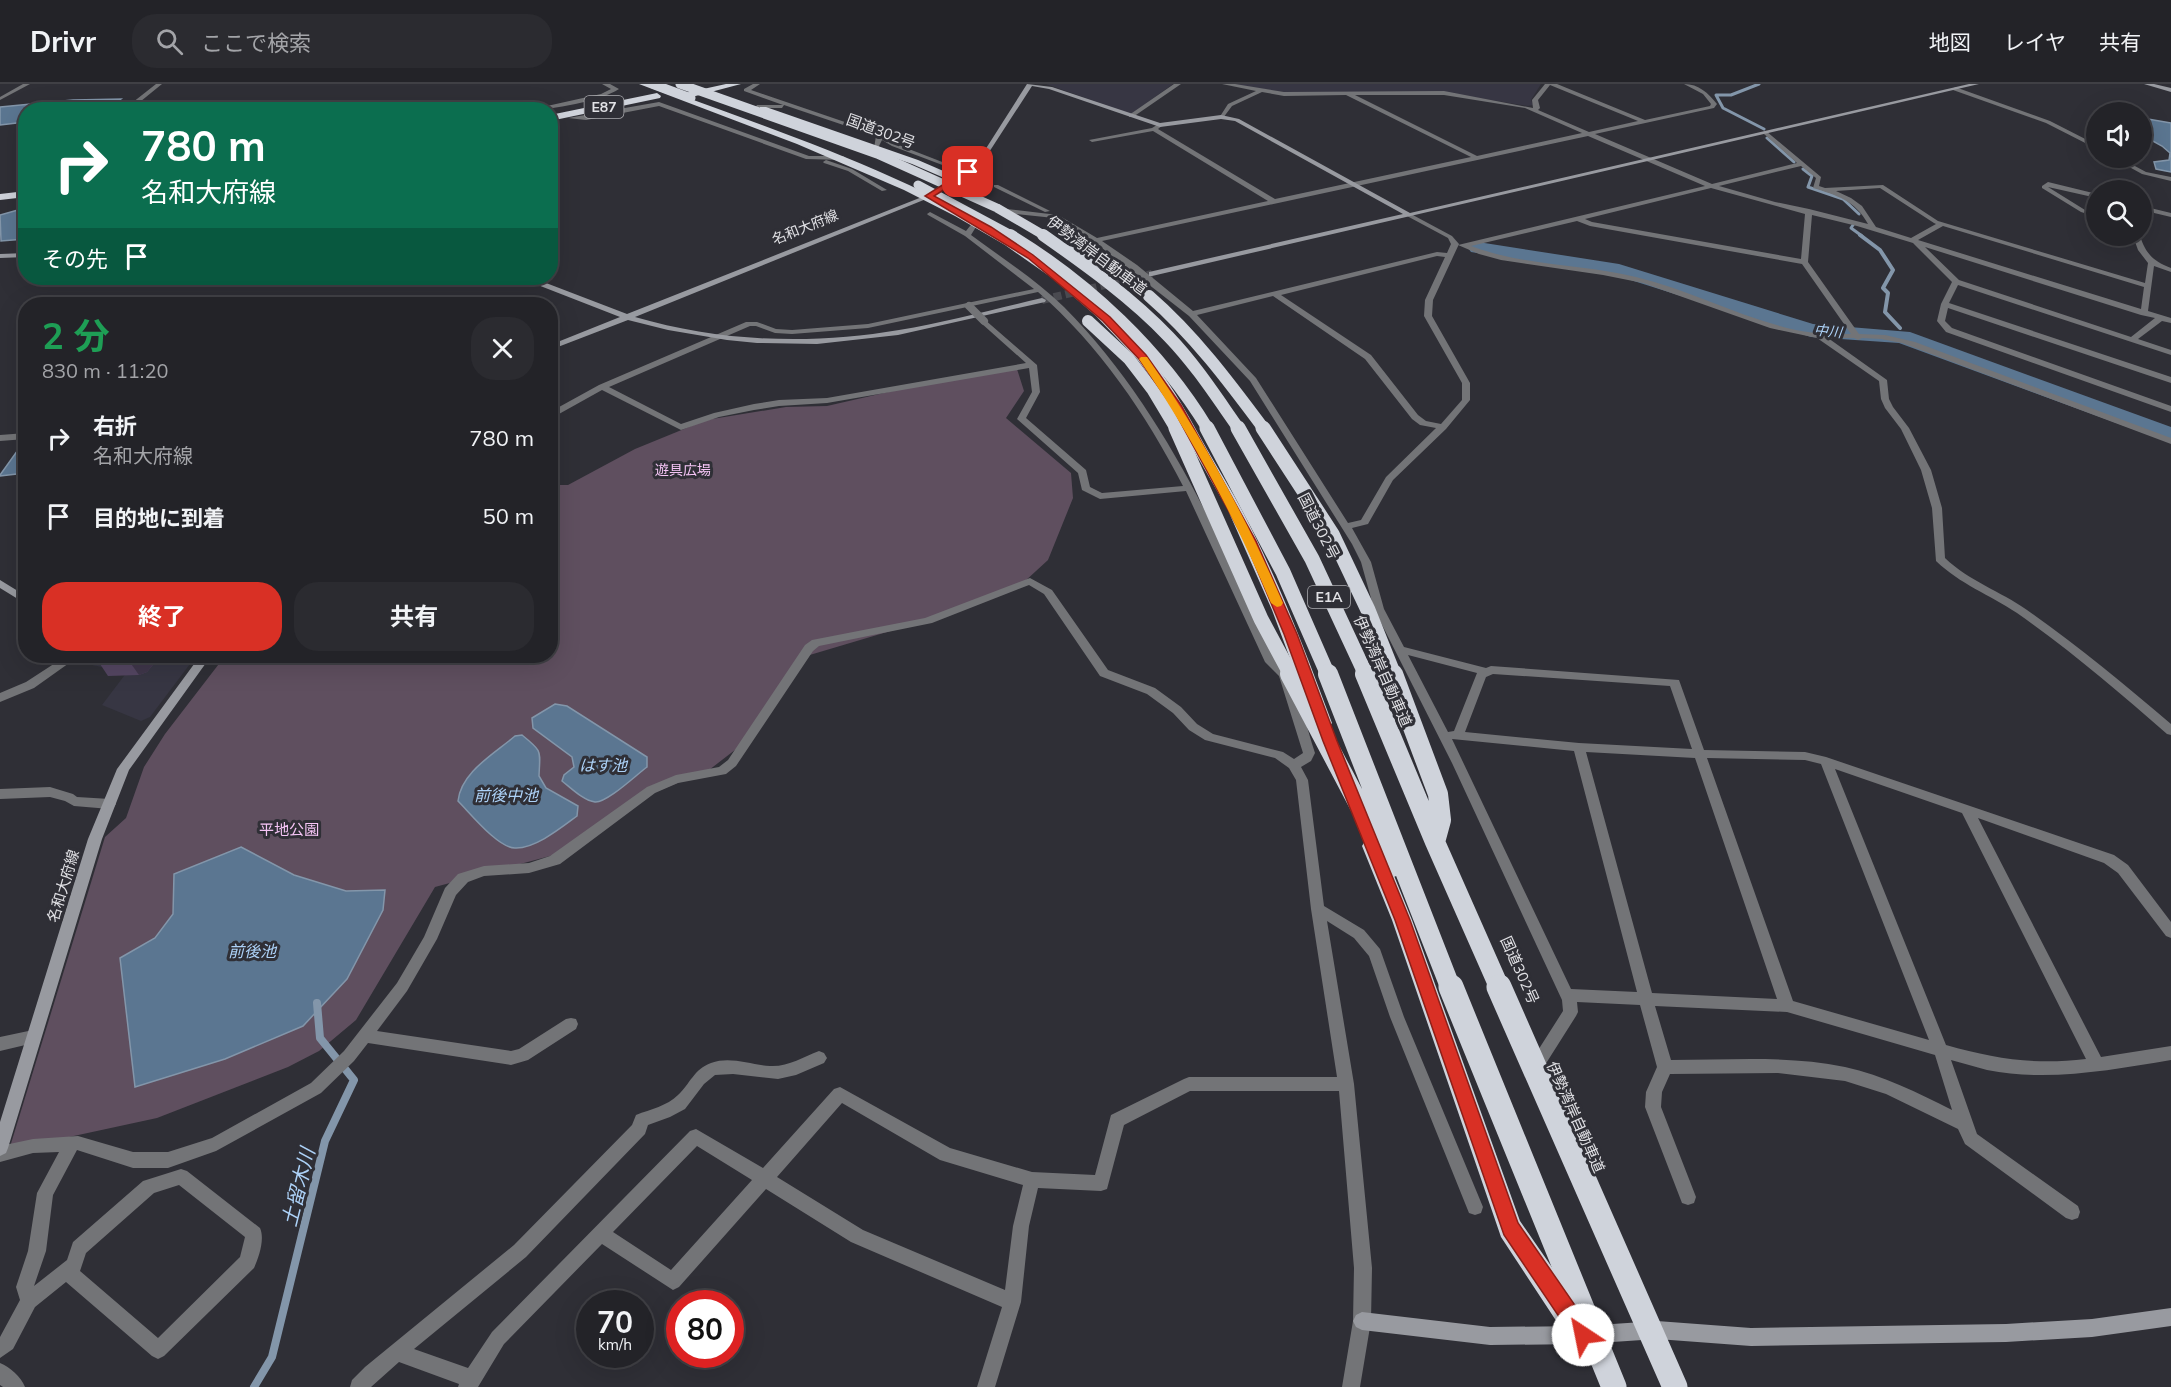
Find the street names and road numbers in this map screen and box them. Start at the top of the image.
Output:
road number: E87 [584,96,624,118]
street label: 国道302号 [844,110,918,152]
street label: 名和大府線 [769,206,841,248]
street label: 伊勢湾岸自動車道 [1043,211,1151,299]
street label: 国道302号 [1294,490,1344,562]
road number: E1A [1308,586,1350,608]
street label: 伊勢湾岸自動車道 [1350,612,1416,730]
street label: 名和大府線 [43,847,83,925]
street label: 国道302号 [1497,933,1543,1007]
street label: 伊勢湾岸自動車道 [1543,1058,1609,1176]

